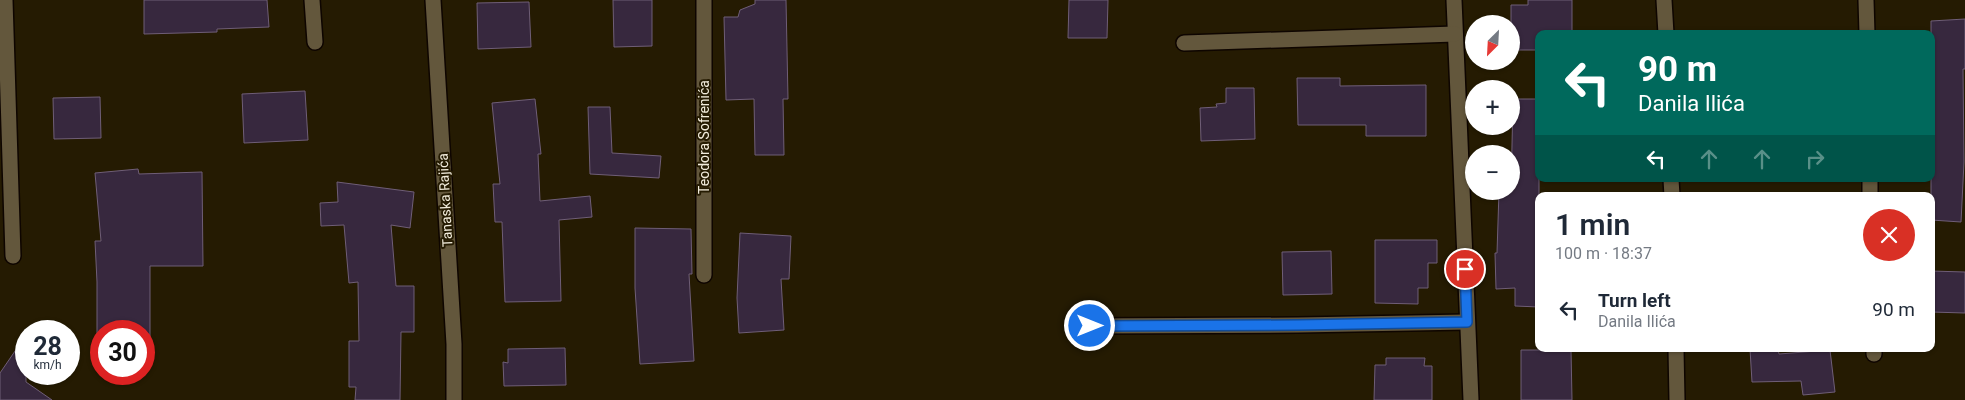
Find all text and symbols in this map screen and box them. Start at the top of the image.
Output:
north arrow [1465,15,1520,70]
map controls [1465,15,1520,200]
text: 90 m [1638,49,1717,90]
icon: left [1555,50,1620,115]
street label: Teodora Sofrenića [696,80,712,194]
button: + [1465,80,1520,135]
text: Danila Ilića [1638,91,1745,116]
button: − [1465,145,1520,200]
icon: left [1642,145,1670,173]
icon: ahead [1695,145,1723,173]
icon: ahead [1748,145,1776,173]
icon: right [1801,145,1829,173]
street label: Tanaska Rajića [435,153,455,247]
text: 1 min [1555,207,1630,242]
button: close [1863,209,1915,261]
text: 100 m · 18:37 [1555,244,1652,263]
pin [1444,248,1486,290]
icon: arrive [1451,255,1479,283]
text: Turn left [1598,289,1671,312]
icon: left [1555,296,1583,324]
text: 90 m [1872,298,1915,321]
position arrow [1063,299,1115,351]
text: Danila Ilića [1598,312,1676,331]
speed limit sign: 30 [90,320,155,385]
text: 28 [33,332,62,361]
text: km/h [33,358,62,372]

